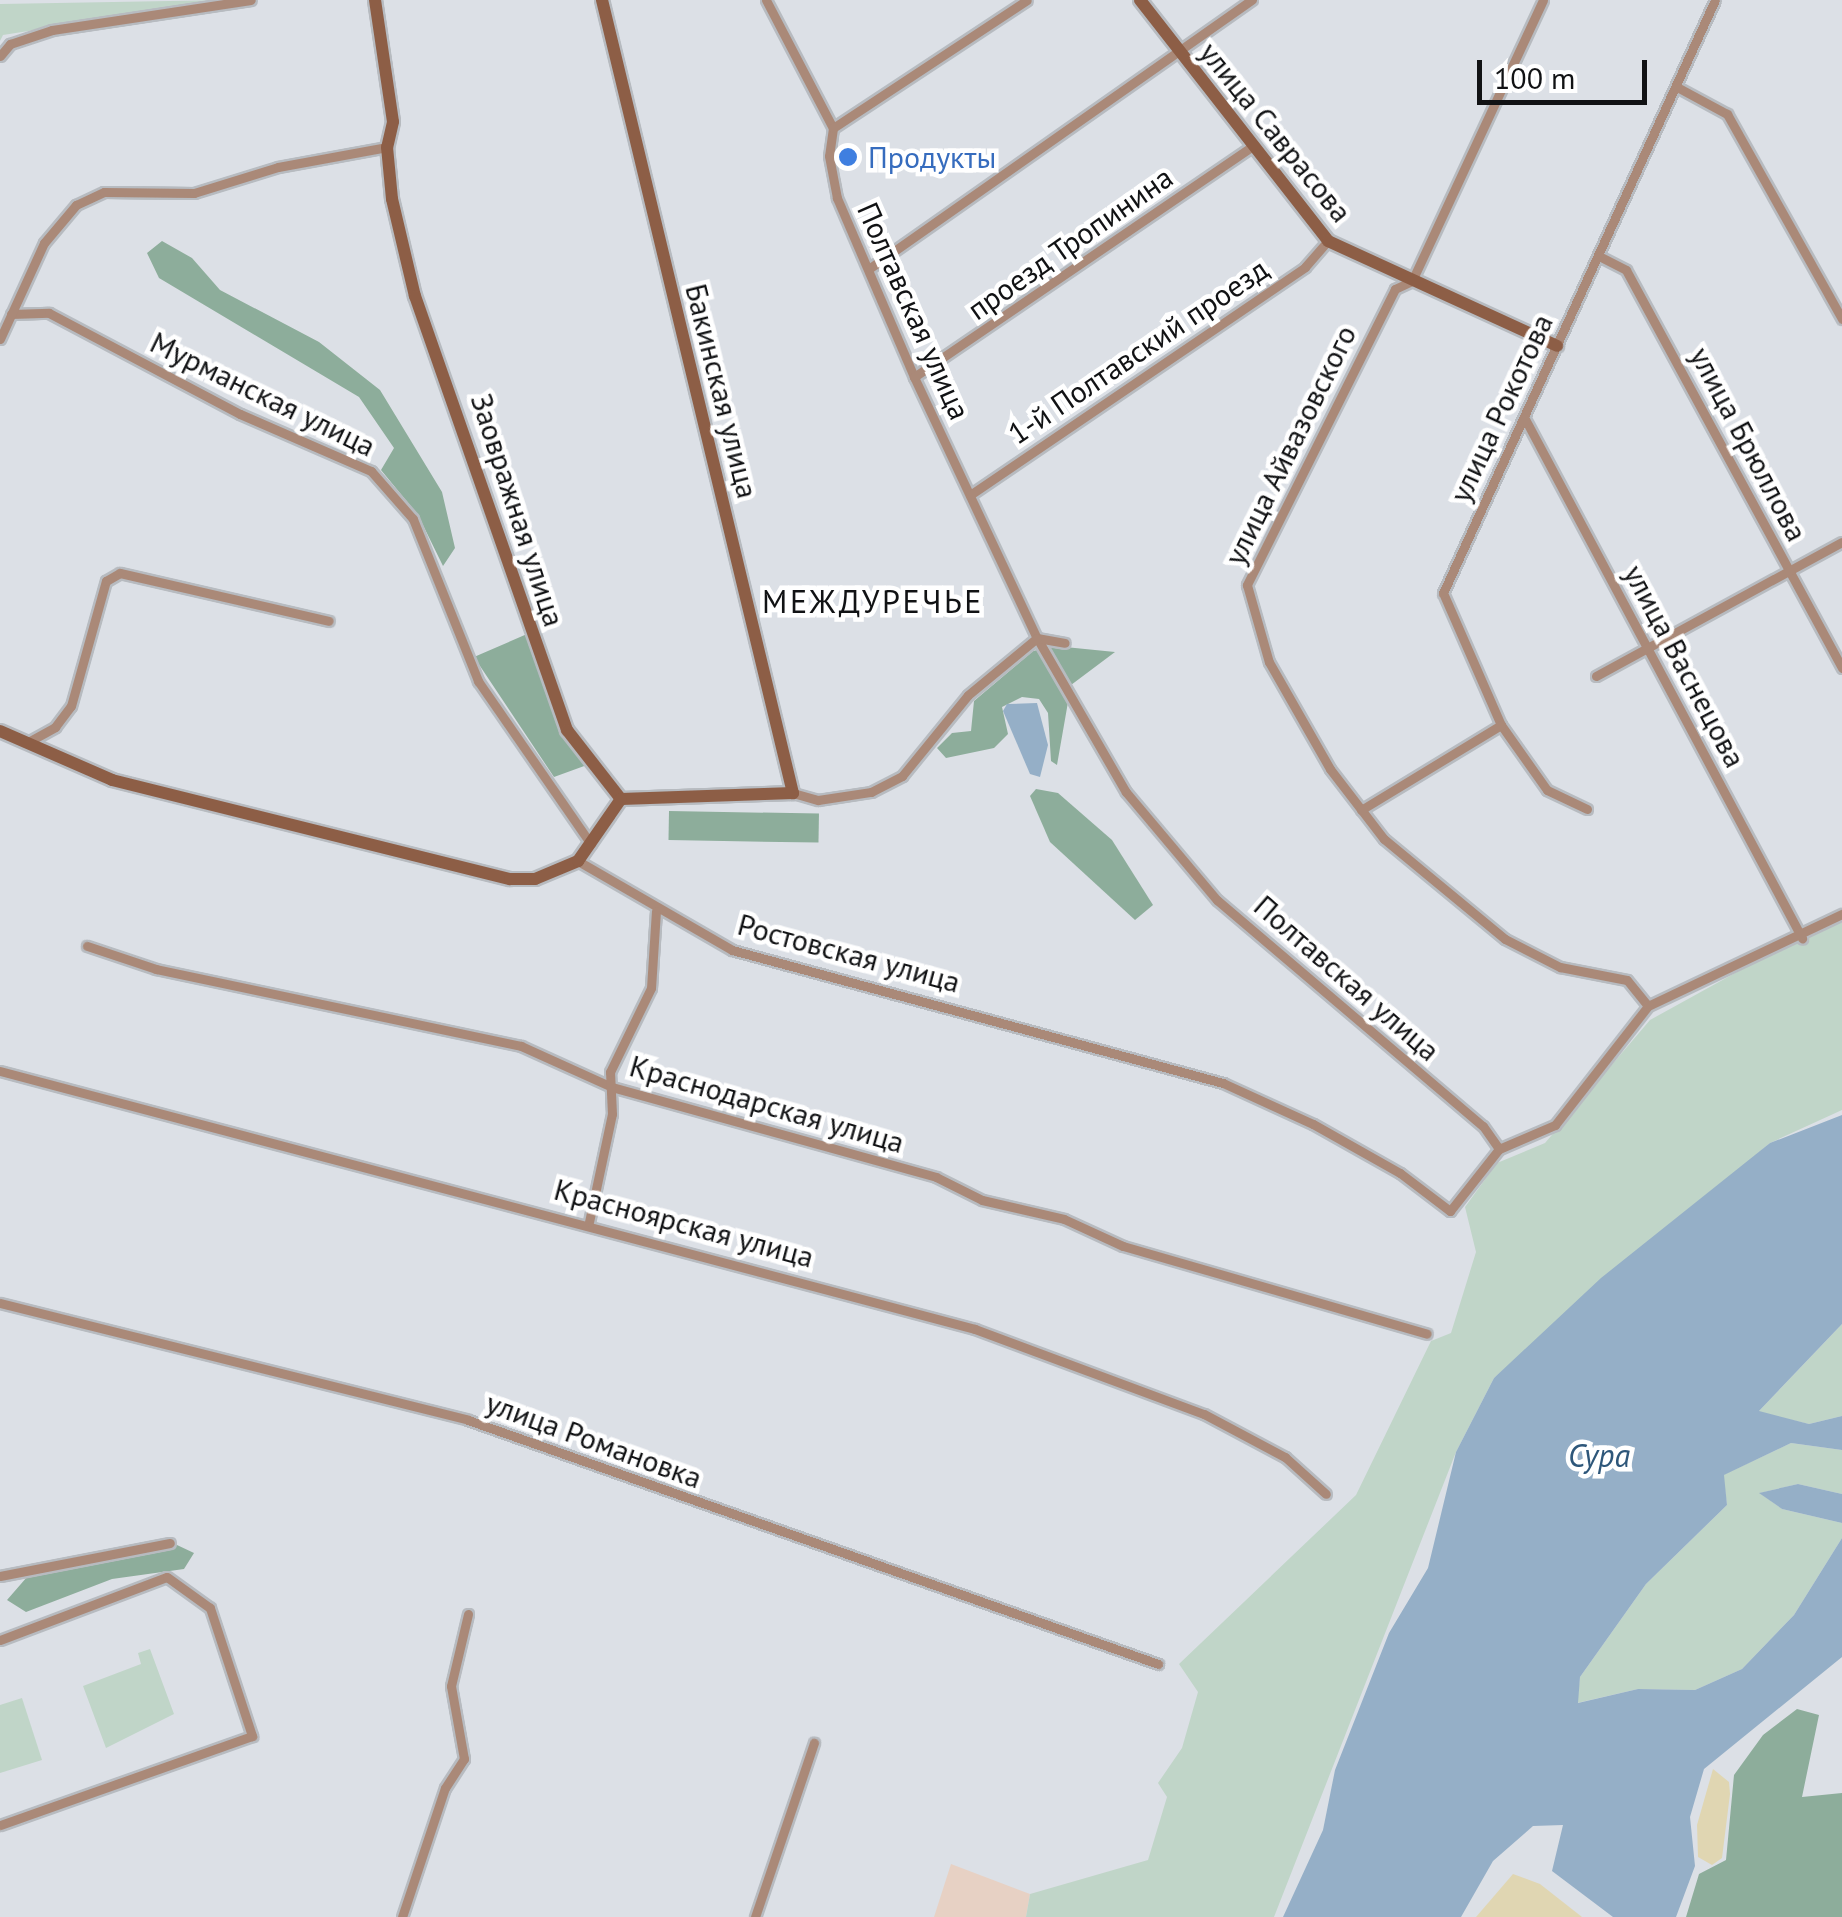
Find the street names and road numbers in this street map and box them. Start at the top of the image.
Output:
street label: улица Саврасова [1192,35,1360,229]
street label: проезд Тропинина [960,159,1180,327]
street label: Полтавская улица [850,197,978,425]
street label: 1-й Полтавский проезд [1001,251,1275,451]
street label: Бакинская улица [678,280,766,502]
street label: улица Рокотова [1442,308,1560,508]
street label: улица Айвазовского [1216,319,1364,571]
street label: Мурманская улица [145,324,381,464]
street label: улица Брюллова [1683,341,1815,547]
street label: Заовражная улица [463,389,573,631]
street label: улица Васнецова [1617,559,1753,773]
street label: Полтавская улица [1247,888,1447,1068]
street label: Ростовская улица [734,906,964,1000]
street label: Краснодарская улица [626,1048,908,1160]
street label: Красноярская улица [550,1171,818,1275]
street label: улица Романовка [481,1384,707,1496]

